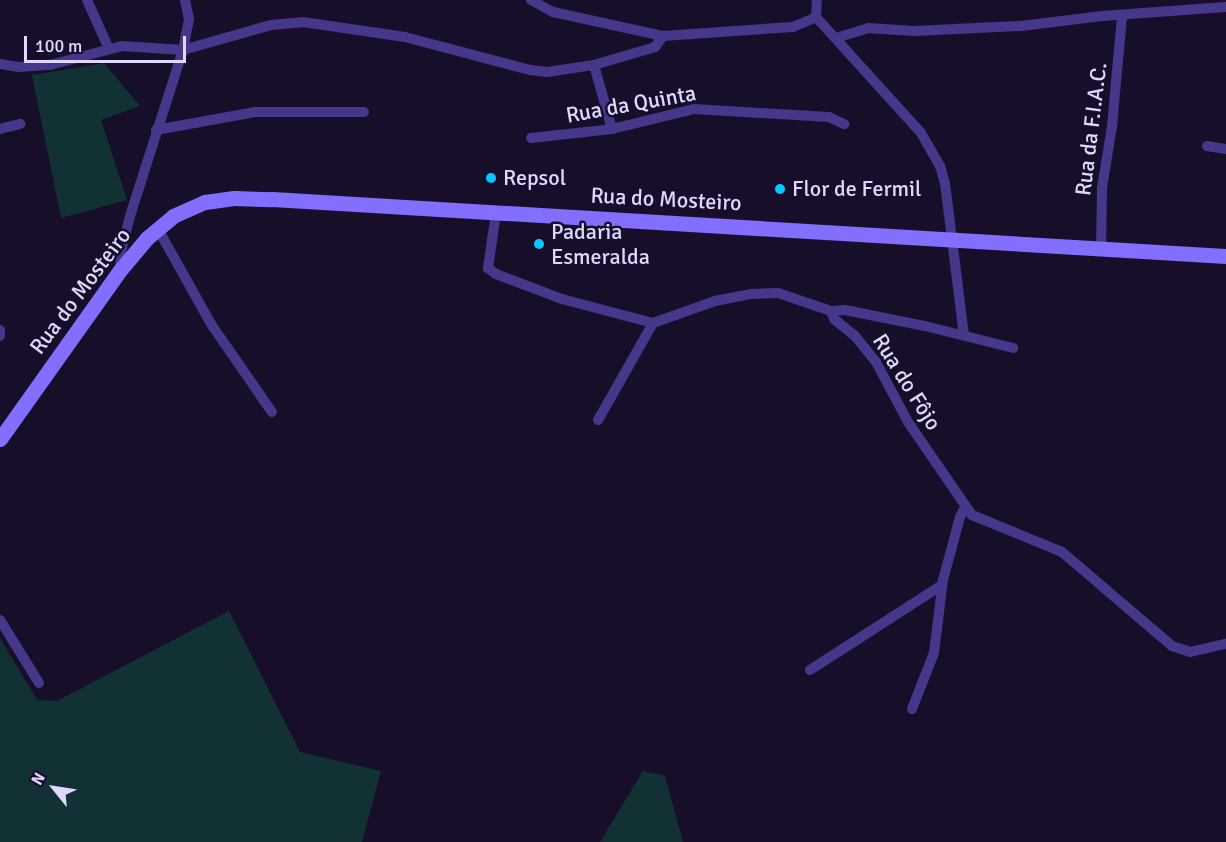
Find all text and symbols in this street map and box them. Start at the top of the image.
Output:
scale bar [27,24,189,62]
text: 100 m [35,35,82,57]
street label: Rua da F.I.A.C. [1070,61,1112,197]
street label: Rua da Quinta [564,80,698,128]
place label: Repsol [503,165,566,191]
marker: Repsol [484,171,498,185]
place label: Flor de Fermil [792,176,922,202]
street label: Rua do Mosteiro [590,182,742,216]
marker: Flor de Fermil [773,182,787,196]
place label: Padaria Esmeralda [551,218,650,270]
street label: Rua do Mosteiro [24,223,136,359]
marker: Padaria Esmeralda [532,237,546,251]
street label: Rua do Fôjo [867,329,947,435]
north arrow [24,758,84,818]
text: N [27,769,50,789]

